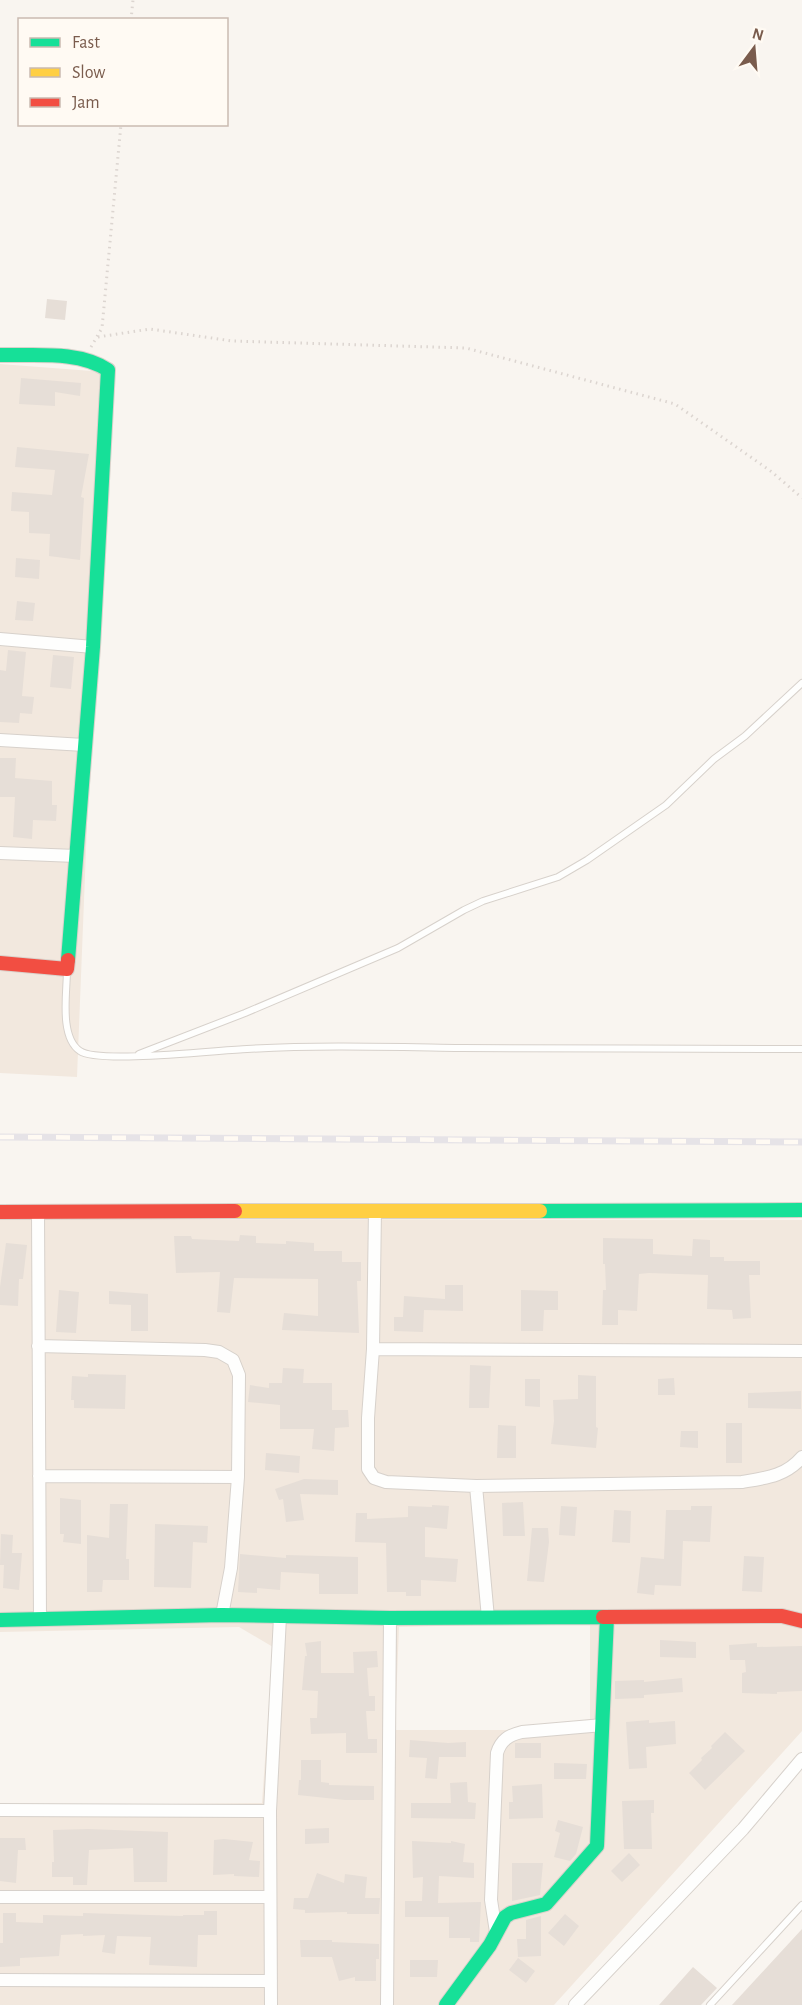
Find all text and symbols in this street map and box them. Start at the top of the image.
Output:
legend [18,18,228,126]
north arrow [724,18,784,78]
text: N [750,25,765,44]
text: Fast [72,34,100,52]
text: Slow [72,64,105,82]
text: Jam [72,94,100,112]

